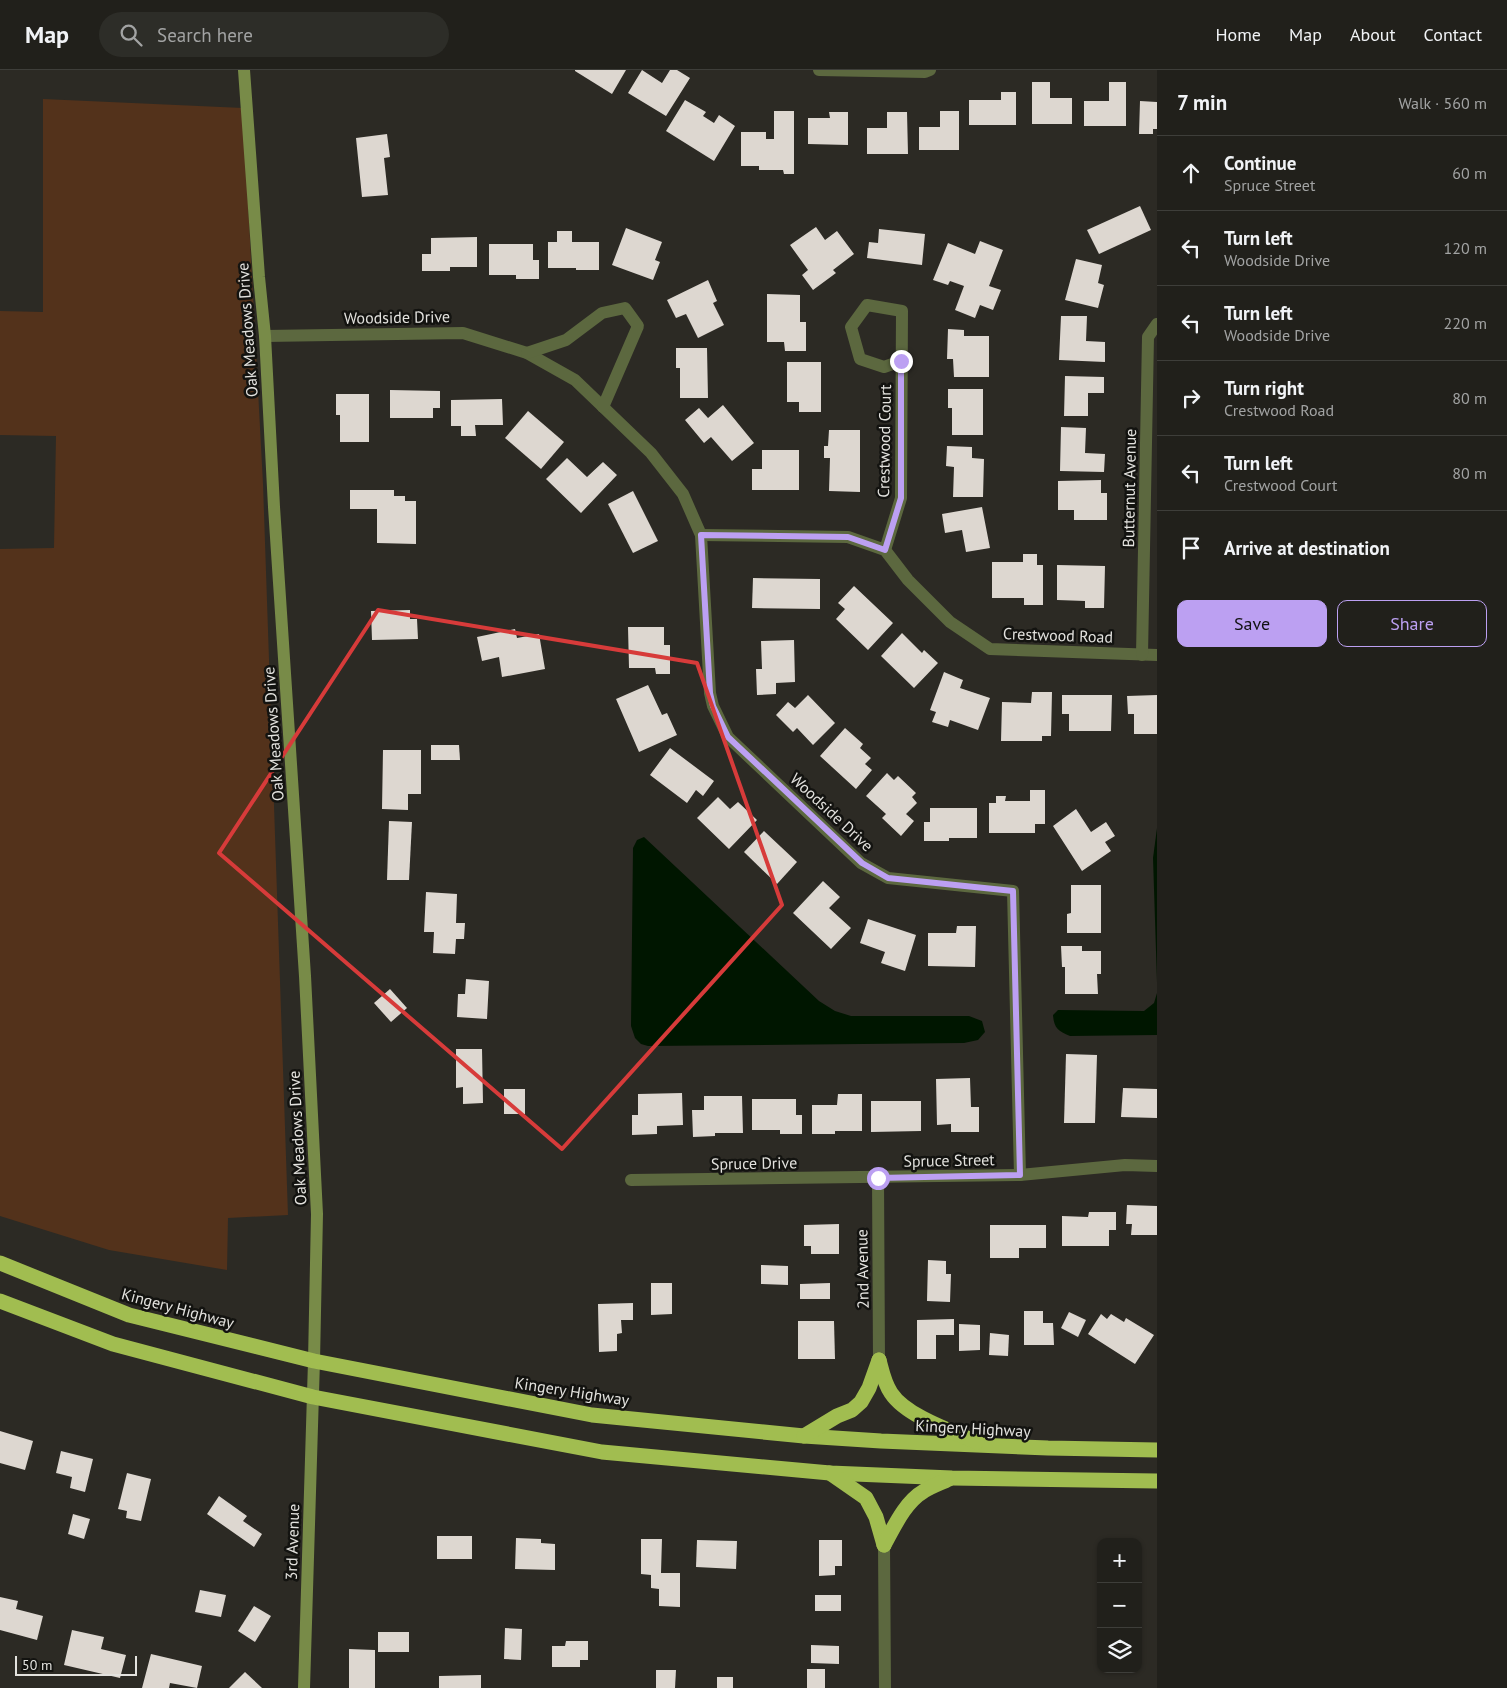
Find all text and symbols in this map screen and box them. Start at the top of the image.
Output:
search box [99,12,449,57]
text: Map [25,19,69,50]
icon: search [117,21,145,49]
text: Search here [157,23,253,47]
text: Home [1215,23,1261,46]
text: Map [1289,23,1322,46]
text: About [1350,23,1396,46]
text: Contact [1424,23,1482,46]
text: 7 min [1177,89,1227,116]
text: Walk · 560 m [1398,93,1487,113]
text: Continue [1224,151,1296,175]
icon: ahead [1177,159,1205,187]
text: 60 m [1452,163,1487,183]
text: Spruce Street [1224,175,1315,195]
text: Turn left [1224,226,1293,250]
icon: left [1177,234,1205,262]
text: 120 m [1444,238,1487,258]
text: Woodside Drive [1224,250,1330,270]
street label: Oak Meadows Drive [232,262,262,398]
text: Turn left [1224,301,1293,325]
street label: Woodside Drive [344,306,450,328]
icon: left [1177,309,1205,337]
text: 220 m [1444,313,1487,333]
text: Woodside Drive [1224,325,1330,345]
route end [890,350,913,373]
text: Turn right [1224,376,1304,400]
street label: Crestwood Court [873,384,895,498]
icon: right [1177,384,1205,412]
text: 80 m [1452,388,1487,408]
text: Crestwood Road [1224,400,1334,420]
street label: Butternut Avenue [1118,428,1140,548]
text: Turn left [1224,451,1293,475]
icon: left [1177,459,1205,487]
text: 80 m [1452,463,1487,483]
text: Crestwood Court [1224,475,1337,495]
icon: arrive [1177,534,1205,562]
text: Arrive at destination [1224,536,1390,560]
button: Save [1177,600,1327,647]
button: Share [1337,600,1487,647]
street label: Crestwood Road [1003,623,1113,647]
street label: Oak Meadows Drive [258,666,288,802]
street label: Woodside Drive [786,768,878,856]
street label: Oak Meadows Drive [283,1070,311,1206]
street label: Spruce Street [903,1149,995,1171]
street label: Spruce Drive [711,1152,797,1174]
route start [867,1167,890,1190]
street label: 2nd Avenue [851,1229,873,1309]
street label: Kingery Highway [120,1283,237,1333]
street label: Kingery Highway [513,1372,631,1410]
street label: Kingery Highway [915,1415,1032,1441]
street label: 3rd Avenue [281,1503,303,1581]
map controls [1097,1538,1142,1673]
button: + [1097,1538,1142,1583]
button: − [1097,1583,1142,1628]
button: layers [1097,1628,1142,1673]
scale bar [15,1653,138,1676]
text: 50 m [22,1656,52,1674]

